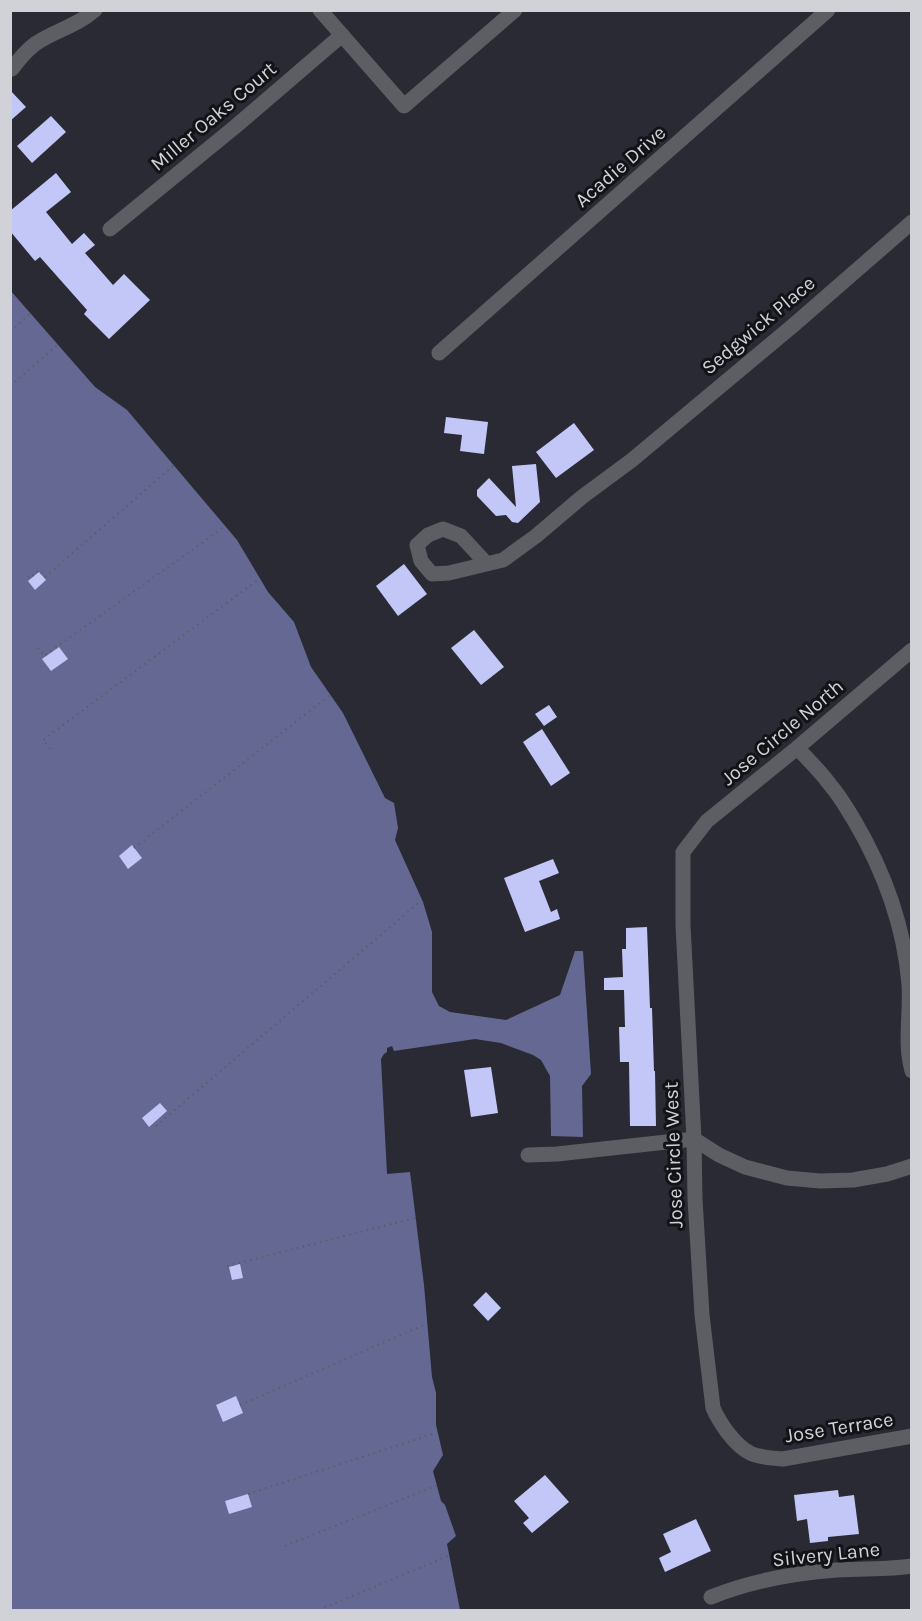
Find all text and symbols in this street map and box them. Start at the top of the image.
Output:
street label: Miller Oaks Court [146,57,281,176]
street label: Acadie Drive [570,121,670,212]
street label: Sedgwick Place [697,271,820,379]
street label: Jose Circle North [717,675,848,790]
street label: Jose Circle West [659,1081,688,1229]
street label: Jose Terrace [783,1408,895,1447]
street label: Silvery Lane [771,1537,881,1572]

